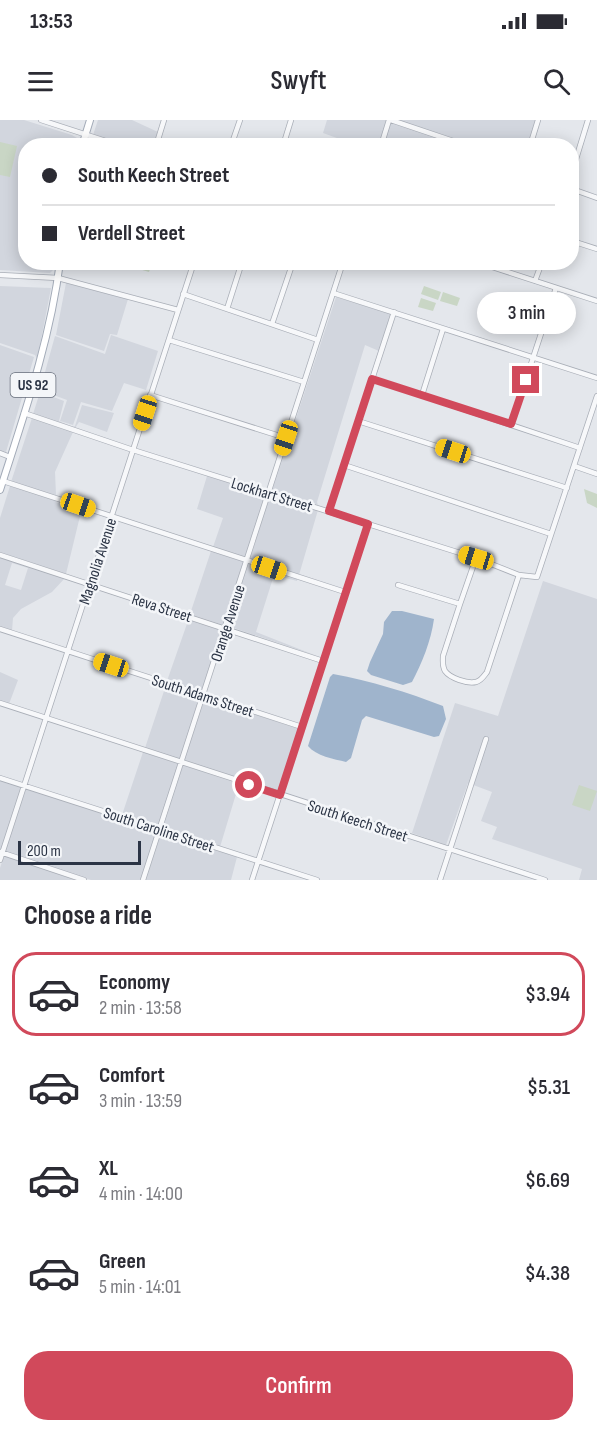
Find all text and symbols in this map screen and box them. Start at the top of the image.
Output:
text: 13:53 [30,8,73,35]
icon: menu [24,65,57,98]
text: Swyft [271,65,326,97]
icon: search [540,65,573,98]
text: South Keech Street [78,162,229,189]
text: Verdell Street [78,220,185,247]
callout: 3 min [476,293,576,335]
text: 3 min [508,301,545,325]
route end [512,366,539,393]
road number: US 92 [10,373,56,397]
car [131,393,159,433]
car [272,418,300,458]
car [433,437,473,465]
street label: Lockhart Street [229,474,315,517]
car [58,491,98,519]
street label: Magnolia Avenue [76,516,121,607]
car [456,544,496,572]
car [249,554,289,582]
street label: Orange Avenue [207,583,250,664]
street label: Reva Street [129,590,194,627]
car [91,651,131,679]
street label: South Adams Street [149,671,256,722]
route start [235,771,262,798]
street label: South Keech Street [305,796,410,847]
street label: South Caroline Street [101,804,216,857]
scale bar [18,838,141,866]
text: 200 m [27,842,61,861]
text: Choose a ride [24,900,152,932]
icon: car [27,967,81,1021]
text: Economy [99,969,170,996]
text: $3.94 [525,981,570,1008]
text: 2 min · 13:58 [99,996,182,1020]
icon: car [27,1060,81,1114]
text: Comfort [99,1062,165,1089]
text: $5.31 [527,1074,570,1101]
text: 3 min · 13:59 [99,1089,182,1113]
icon: car [27,1153,81,1207]
text: XL [99,1155,118,1182]
text: $6.69 [525,1167,570,1194]
text: 4 min · 14:00 [99,1182,183,1206]
icon: car [27,1246,81,1300]
text: Green [99,1248,146,1275]
text: $4.38 [525,1260,570,1287]
text: 5 min · 14:01 [99,1275,181,1299]
button: Confirm [24,1351,573,1420]

